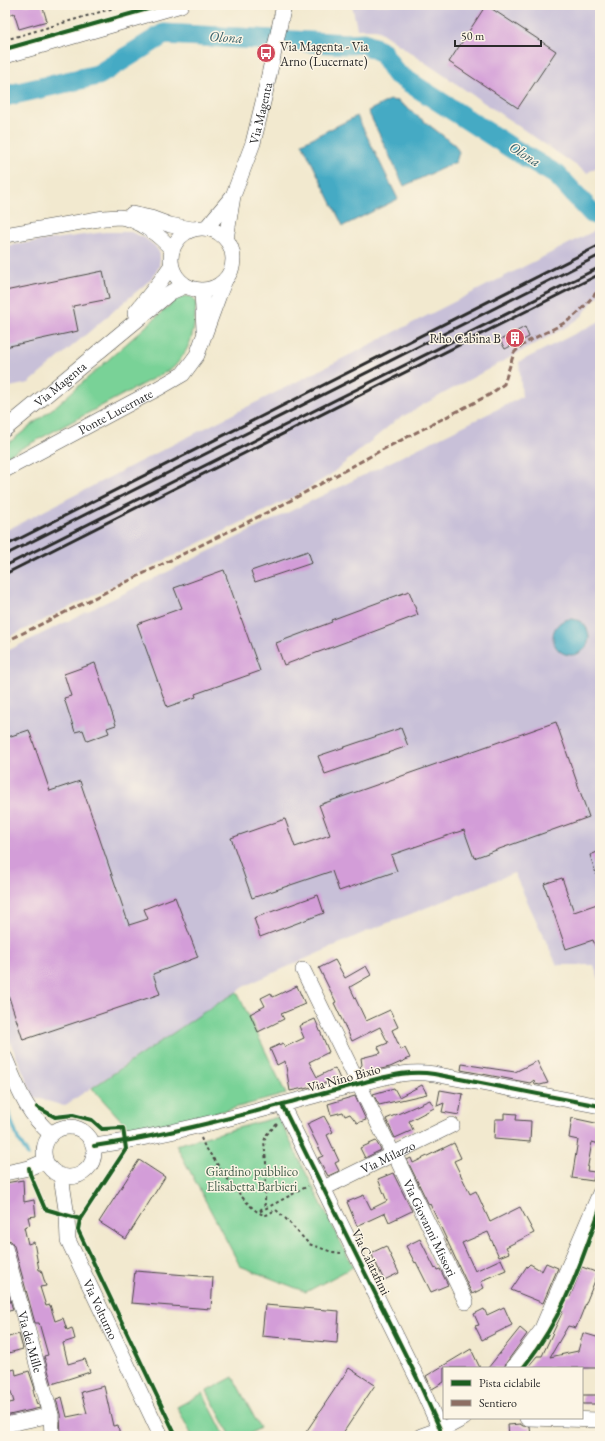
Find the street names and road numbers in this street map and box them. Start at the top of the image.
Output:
street label: Via Magenta [245,80,276,146]
street label: Via Magenta [30,357,90,410]
street label: Ponte Lucernate [75,384,155,438]
street label: Via Nino Bixio [306,1060,382,1096]
street label: Via Milazzo [358,1136,418,1177]
street label: Via Giovanni Missori [399,1176,461,1279]
street label: Via Calatafimi [348,1226,394,1298]
street label: Via Volturno [79,1276,122,1342]
street label: Via dei Mille [14,1309,47,1374]

